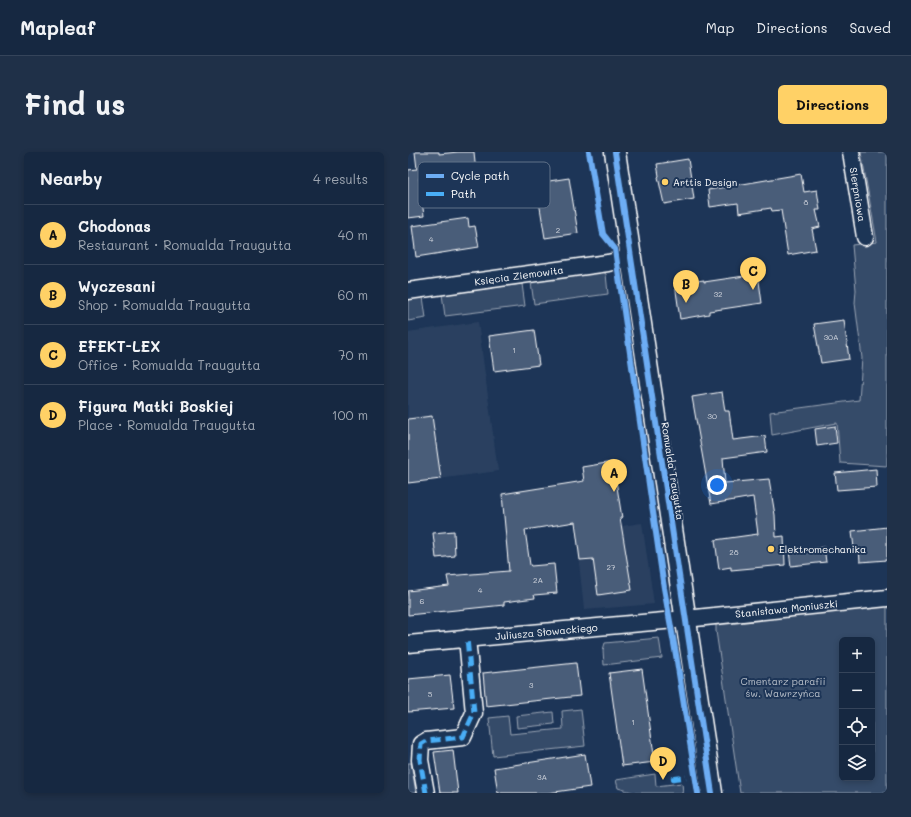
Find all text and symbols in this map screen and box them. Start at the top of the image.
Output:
text: Mapleaf [20,15,95,40]
text: Map [706,18,734,37]
text: Directions [756,18,827,37]
text: Saved [849,18,891,37]
button: Directions [778,85,887,124]
text: Find us [24,86,125,122]
legend [418,162,550,208]
street label: Sierpniowa [847,166,869,223]
text: Nearby [40,167,102,189]
text: Cycle path [451,168,509,183]
text: 4 results [313,170,368,187]
place label: Arttis Design [673,175,737,189]
marker: Arttis Design [660,177,670,187]
text: Path [451,186,476,201]
house number: 8 [804,197,809,207]
text: Chodonas [78,216,151,236]
house number: 2 [556,225,560,235]
text: A [48,226,58,243]
text: 40 m [338,226,368,243]
house number: 4 [429,234,434,244]
text: Restaurant · Romualda Traugutta [78,236,292,253]
pin: C [740,257,766,290]
street label: Księcia Ziemowita [473,262,564,289]
pin: B [673,270,699,303]
text: Wyczesani [78,276,156,296]
text: B [49,286,57,303]
text: 60 m [338,286,368,303]
house number: 32 [713,289,723,299]
text: Shop · Romualda Traugutta [78,296,251,313]
house number: 30A [823,332,839,342]
text: EFEKT-LEX [78,336,160,356]
house number: 1 [512,345,516,355]
text: C [48,346,58,363]
text: 70 m [338,346,368,363]
text: Office · Romualda Traugutta [78,356,261,373]
text: Figura Matki Boskiej [78,396,234,416]
text: D [48,406,58,423]
text: 100 m [332,406,368,423]
house number: 30 [707,411,717,421]
text: Place · Romualda Traugutta [78,416,256,433]
street label: Romualda Traugutta [658,421,688,521]
pin: A [601,459,627,492]
your location [707,475,727,495]
place label: Elektromechanika [779,542,866,556]
marker: Elektromechanika [766,544,776,554]
house number: 28 [729,547,739,557]
house number: 27 [607,562,616,572]
house number: 2A [533,575,543,585]
house number: 4 [478,585,483,595]
house number: 6 [420,596,425,606]
street label: Stanisława Moniuszki [734,596,838,621]
street label: Juliusza Słowackiego [495,620,598,643]
map controls [839,637,875,781]
button: + [839,637,875,673]
button: − [839,673,875,709]
park label: Cmentarz parafii św. Wawrzyńca [741,674,825,700]
house number: 3 [529,680,534,690]
house number: 5 [428,689,433,699]
button: locate [839,709,875,745]
house number: 1 [631,717,635,727]
button: layers [839,745,875,781]
pin: D [650,747,676,780]
house number: 3A [537,772,547,782]

